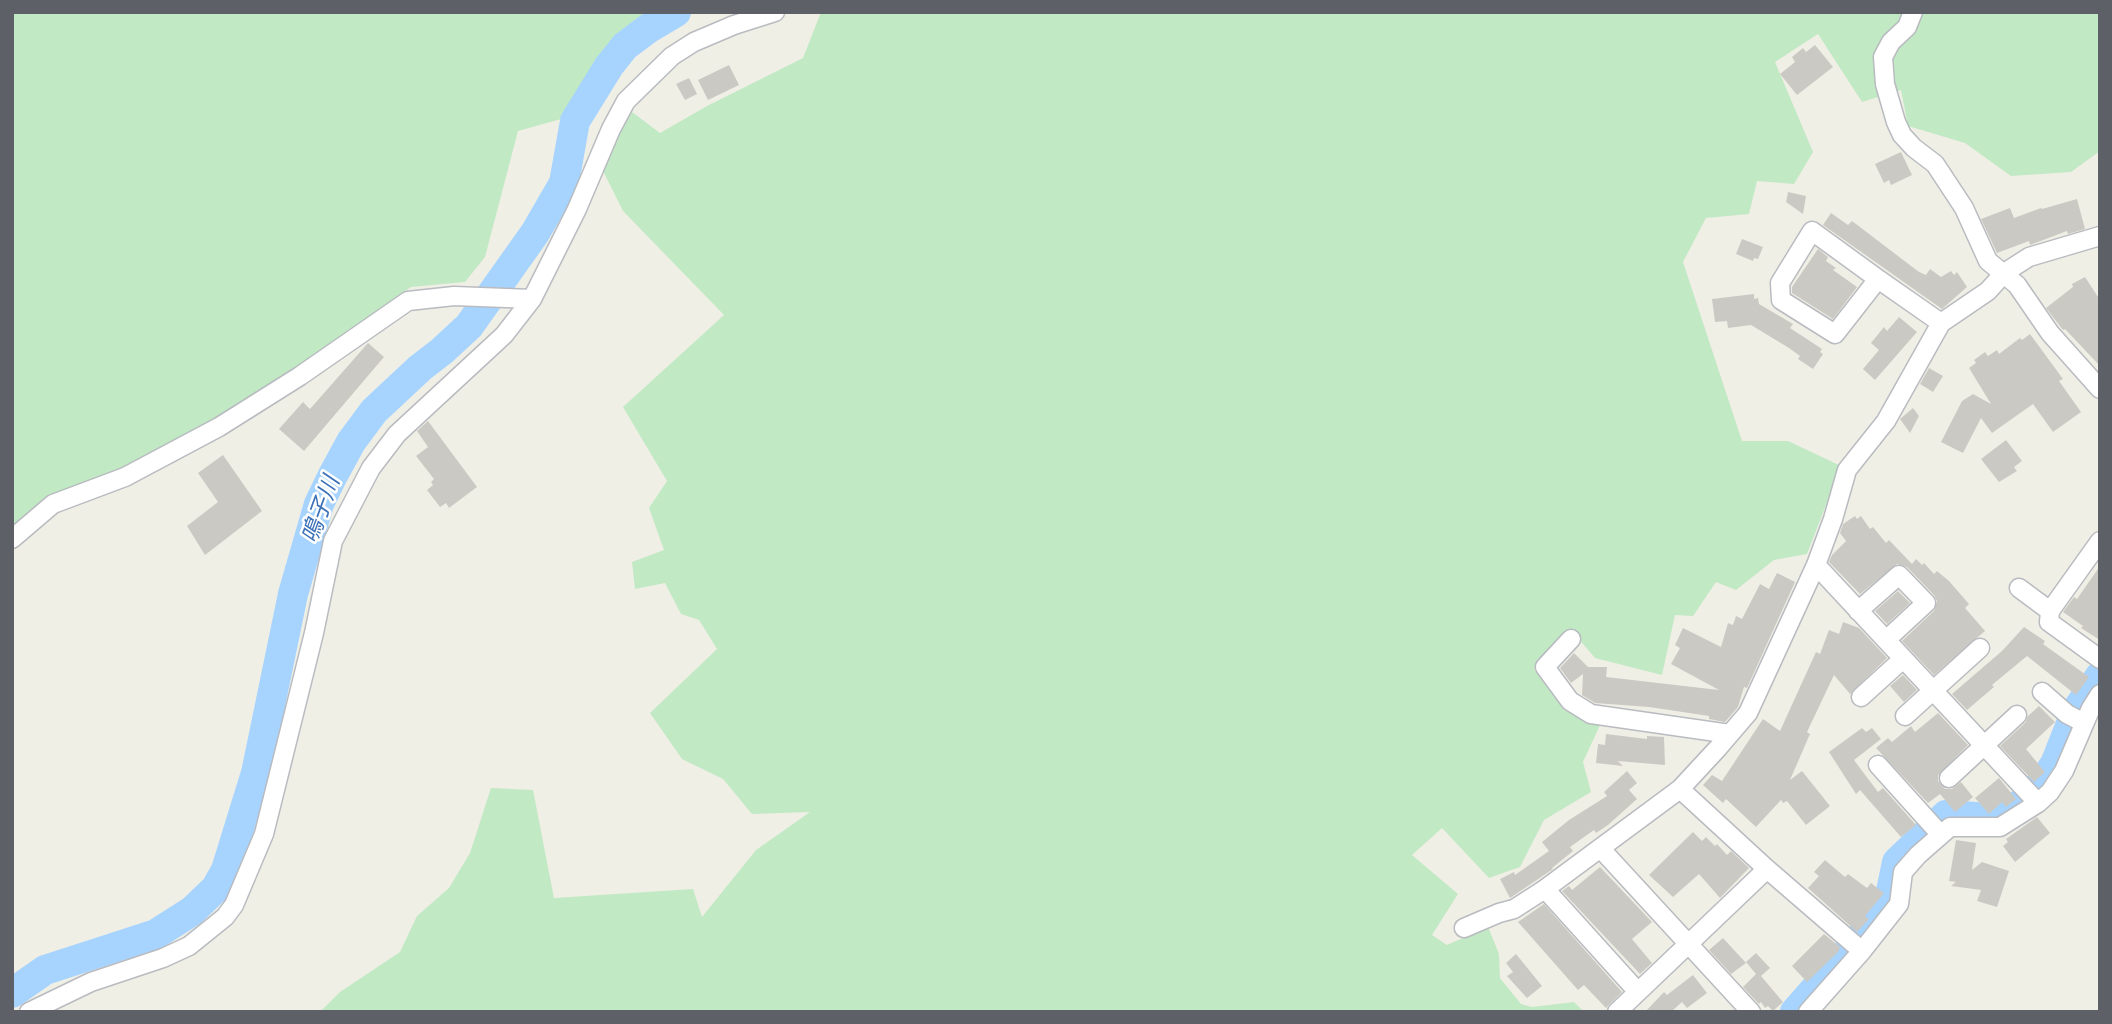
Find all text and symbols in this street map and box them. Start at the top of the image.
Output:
water label: 鳴子川 [297,473,347,547]

